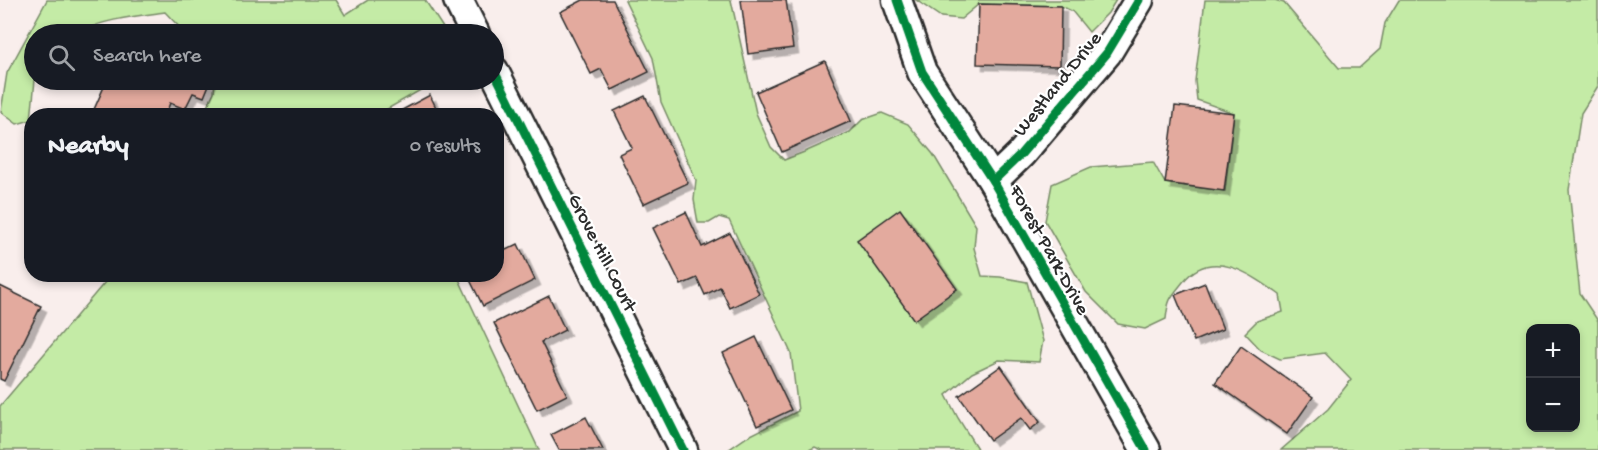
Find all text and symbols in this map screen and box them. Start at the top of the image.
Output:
search box [24,24,504,90]
street label: Westland Drive [1010,28,1108,142]
icon: search [45,41,78,74]
text: Search here [93,44,201,70]
text: Nearby [48,132,129,163]
text: 0 results [410,136,480,159]
street label: Forest Park Drive [1002,181,1093,320]
street label: Grove Hill Court [561,191,641,318]
map controls [1526,324,1580,432]
button: + [1526,324,1580,378]
button: − [1526,378,1580,432]

